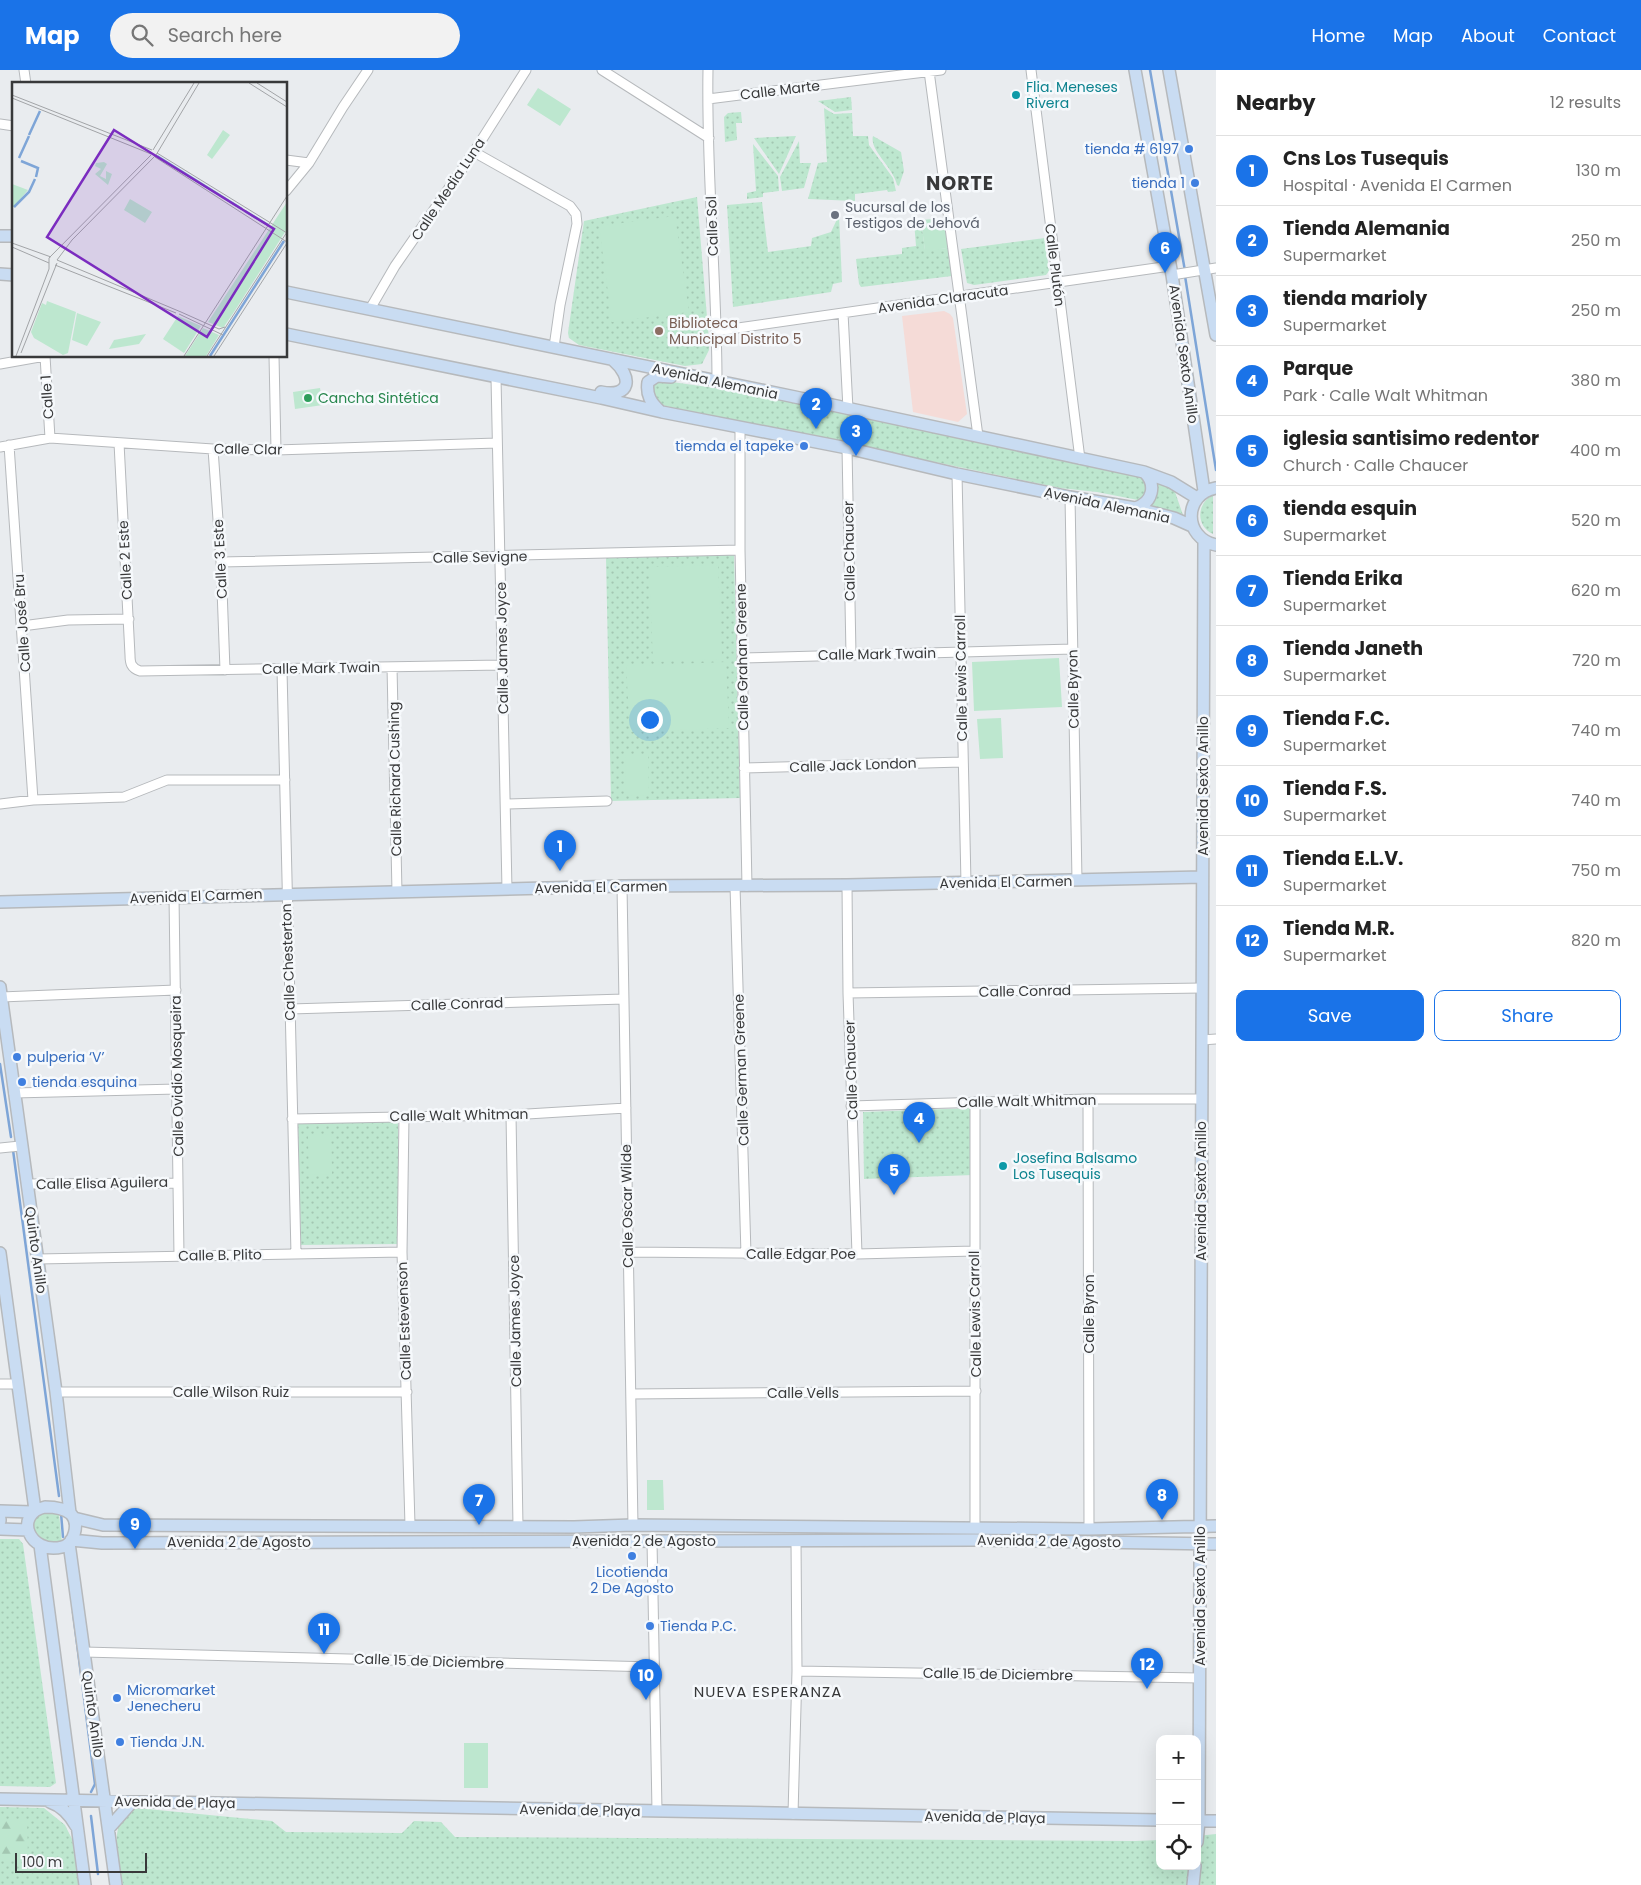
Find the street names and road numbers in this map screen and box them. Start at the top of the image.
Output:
street label: Calle Marte [739,75,821,105]
street label: Calle Media Luna [406,134,490,244]
street label: Calle Sol [701,196,723,256]
street label: Calle Plutón [1040,223,1070,307]
street label: Avenida Claracuta [877,280,1009,318]
street label: Avenida Sexto Anillo [1164,283,1204,425]
street label: Avenida Alemania [650,358,780,404]
street label: Calle 1 [35,374,59,420]
street label: Calle Clar [214,438,282,460]
street label: Avenida Alemania [1042,482,1172,528]
street label: Calle Chaucer [838,501,860,601]
street label: Calle 3 Este [208,518,232,599]
street label: Calle 2 Este [113,519,137,600]
street label: Calle Sevigne [432,546,528,568]
street label: Calle José Bru [9,573,35,673]
street label: Calle James Joyce [491,581,513,714]
street label: Calle Grahan Greene [731,583,753,731]
street label: Calle Lewis Carroll [950,614,972,742]
street label: Calle Mark Twain [818,643,936,665]
street label: Calle Byron [1062,649,1084,729]
street label: Calle Mark Twain [262,657,380,679]
street label: Calle Richard Cushing [384,701,406,857]
street label: Avenida Sexto Anillo [1193,716,1213,856]
street label: Calle Jack London [789,753,917,777]
street label: Avenida El Carmen [939,871,1073,893]
street label: Avenida El Carmen [534,876,668,898]
street label: Avenida El Carmen [129,884,263,908]
street label: Calle Chesterton [276,903,300,1021]
street label: Calle Conrad [979,980,1071,1002]
street label: Calle Conrad [410,992,504,1016]
street label: Calle German Greene [728,993,754,1146]
street label: Calle Ovidio Mosqueira [166,995,188,1157]
street label: Calle Chaucer [839,1020,863,1120]
street label: Calle Walt Whitman [957,1090,1097,1112]
street label: Calle Walt Whitman [389,1104,529,1126]
street label: Avenida Sexto Anillo [1191,1121,1211,1261]
street label: Calle Oscar Wilde [616,1144,638,1268]
street label: Calle Elisa Aguilera [36,1172,168,1194]
street label: Quinto Anillo [20,1205,52,1295]
street label: Calle B. Plito [178,1244,262,1266]
street label: Calle Edgar Poe [746,1244,856,1264]
street label: Calle Lewis Carroll [964,1250,986,1378]
street label: Calle James Joyce [504,1254,526,1387]
street label: Calle Estevenson [392,1261,416,1381]
street label: Calle Byron [1079,1274,1099,1354]
street label: Calle Wilson Ruiz [173,1382,289,1402]
street label: Calle Vells [767,1383,839,1403]
street label: Avenida Sexto Anillo [1190,1526,1210,1666]
street label: Avenida 2 de Agosto [977,1530,1121,1552]
street label: Avenida 2 de Agosto [572,1531,716,1551]
street label: Avenida 2 de Agosto [167,1532,311,1552]
street label: Calle 15 de Diciembre [354,1648,505,1674]
street label: Calle 15 de Diciembre [923,1663,1074,1685]
street label: Quinto Anillo [77,1669,109,1759]
street label: Avenida de Playa [114,1791,236,1813]
street label: Avenida de Playa [519,1799,641,1821]
street label: Avenida de Playa [924,1806,1046,1828]

